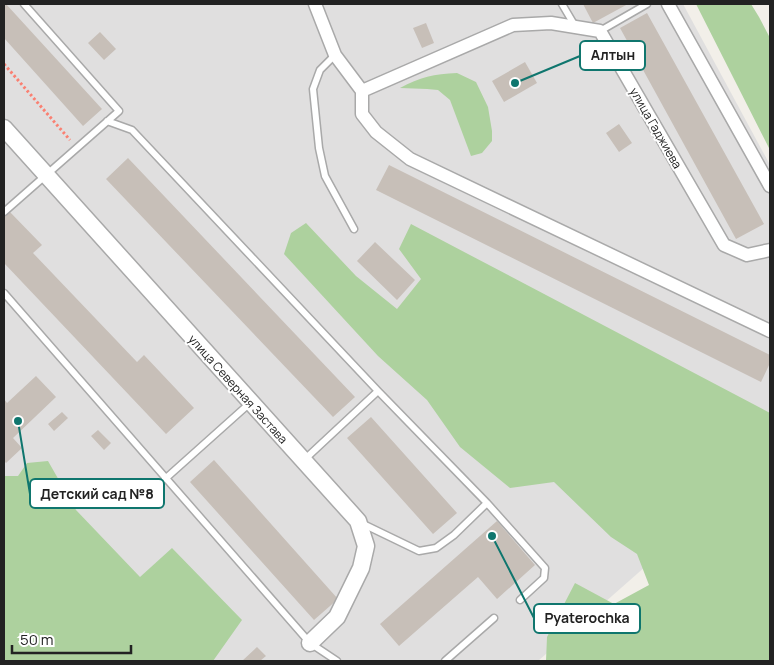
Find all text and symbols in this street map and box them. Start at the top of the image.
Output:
callout: Алтын [580,41,645,70]
text: Алтын [591,45,635,64]
street label: улица Гаджиева [626,84,686,172]
street label: улица Северная Застава [184,331,292,447]
callout: Детский сад №8 [30,479,164,508]
text: Детский сад №8 [40,484,154,503]
callout: Pyaterochka [534,604,640,633]
text: Pyaterochka [544,608,630,627]
scale bar [12,622,131,654]
text: 50 m [20,629,54,650]

